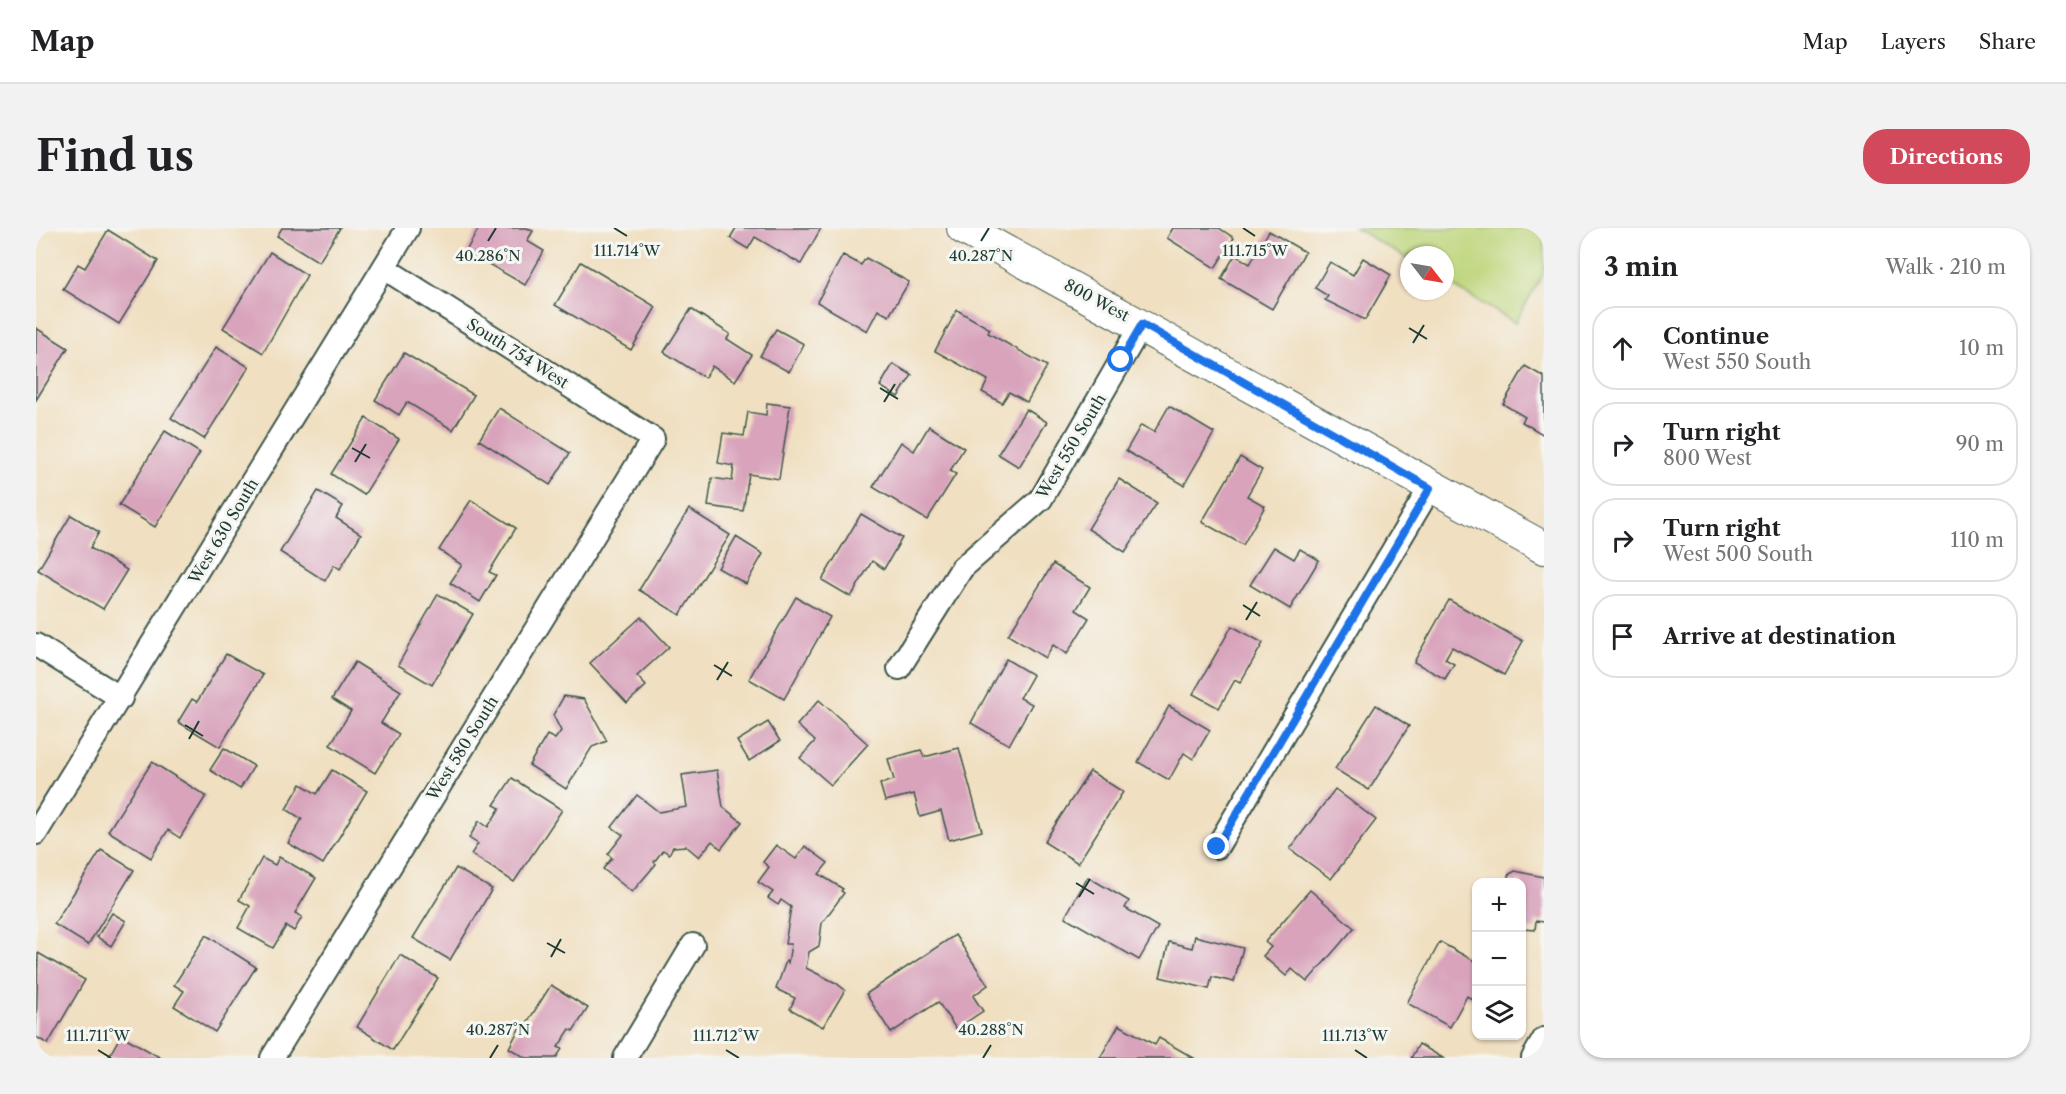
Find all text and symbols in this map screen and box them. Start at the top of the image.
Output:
text: Map [30,24,94,58]
text: Map [1803,29,1848,54]
text: Layers [1881,29,1946,54]
text: Share [1979,29,2036,54]
button: Directions [1863,129,2030,184]
text: Find us [36,130,194,182]
text: 111.714°W [594,241,661,260]
text: 111.715°W [1222,241,1289,260]
text: 40.286°N [455,246,521,265]
text: 40.287°N [949,246,1013,265]
north arrow [1400,246,1454,300]
text: 3 min [1604,251,1678,283]
text: Walk · 210 m [1885,255,2006,279]
street label: 800 West [1061,274,1133,326]
street label: South 754 West [463,314,573,392]
text: Continue [1663,323,1769,350]
icon: ahead [1606,332,1639,365]
text: 10 m [1959,336,2004,360]
route start [1107,346,1133,372]
text: West 550 South [1663,350,1811,374]
street label: West 550 South [1031,390,1110,503]
text: Turn right [1663,419,1781,446]
icon: right [1606,428,1639,461]
text: 90 m [1956,432,2004,456]
text: 800 West [1663,446,1752,470]
street label: West 630 South [183,475,262,588]
text: Turn right [1663,515,1781,542]
icon: right [1606,524,1639,557]
text: 110 m [1951,528,2004,552]
text: West 500 South [1663,542,1813,566]
icon: arrive [1606,620,1639,653]
text: Arrive at destination [1663,623,1896,650]
street label: West 580 South [421,692,502,805]
route end [1203,833,1229,859]
map controls [1472,878,1526,1040]
button: + [1472,878,1526,932]
button: − [1472,932,1526,986]
button: layers [1472,986,1526,1040]
text: 40.287°N [466,1020,530,1039]
text: 40.288°N [958,1020,1024,1039]
text: 111.711°W [66,1026,131,1045]
text: 111.712°W [693,1026,760,1045]
text: 111.713°W [1322,1026,1389,1045]

